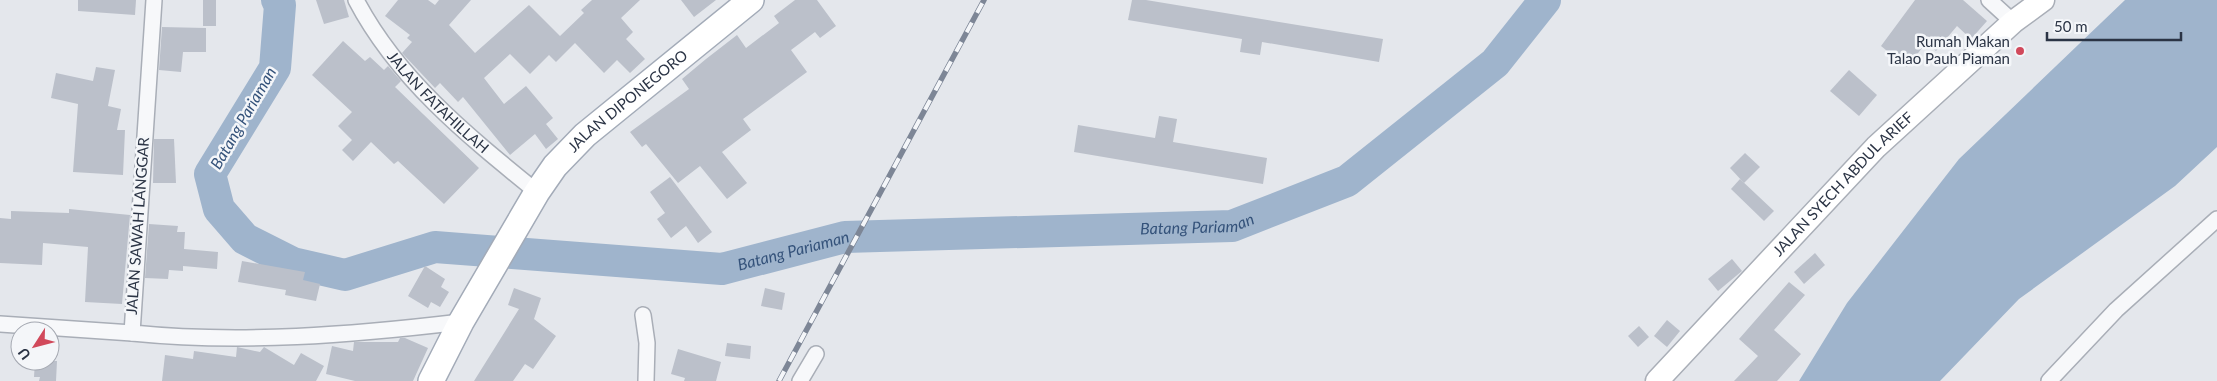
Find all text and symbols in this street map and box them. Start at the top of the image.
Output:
scale bar [2047,10,2181,42]
text: 50 m [2054,17,2088,35]
place label: Rumah Makan Talao Pauh Piaman [1887,32,2010,67]
street label: JALAN DIPONEGORO [563,45,691,155]
marker: Rumah Makan Talao Pauh Piaman [2014,45,2026,57]
street label: JALAN FATAHILLAH [384,47,493,157]
water label: Batang Pariaman [206,63,279,172]
street label: JALAN SYECH ABDUL ARIEF [1769,108,1916,259]
street label: JALAN SAWAH LANGGAR [122,136,152,315]
water label: Batang Pariaman [1140,208,1256,238]
water label: Batang Pariaman [735,226,851,274]
north arrow [10,321,60,371]
text: U [14,345,34,363]

